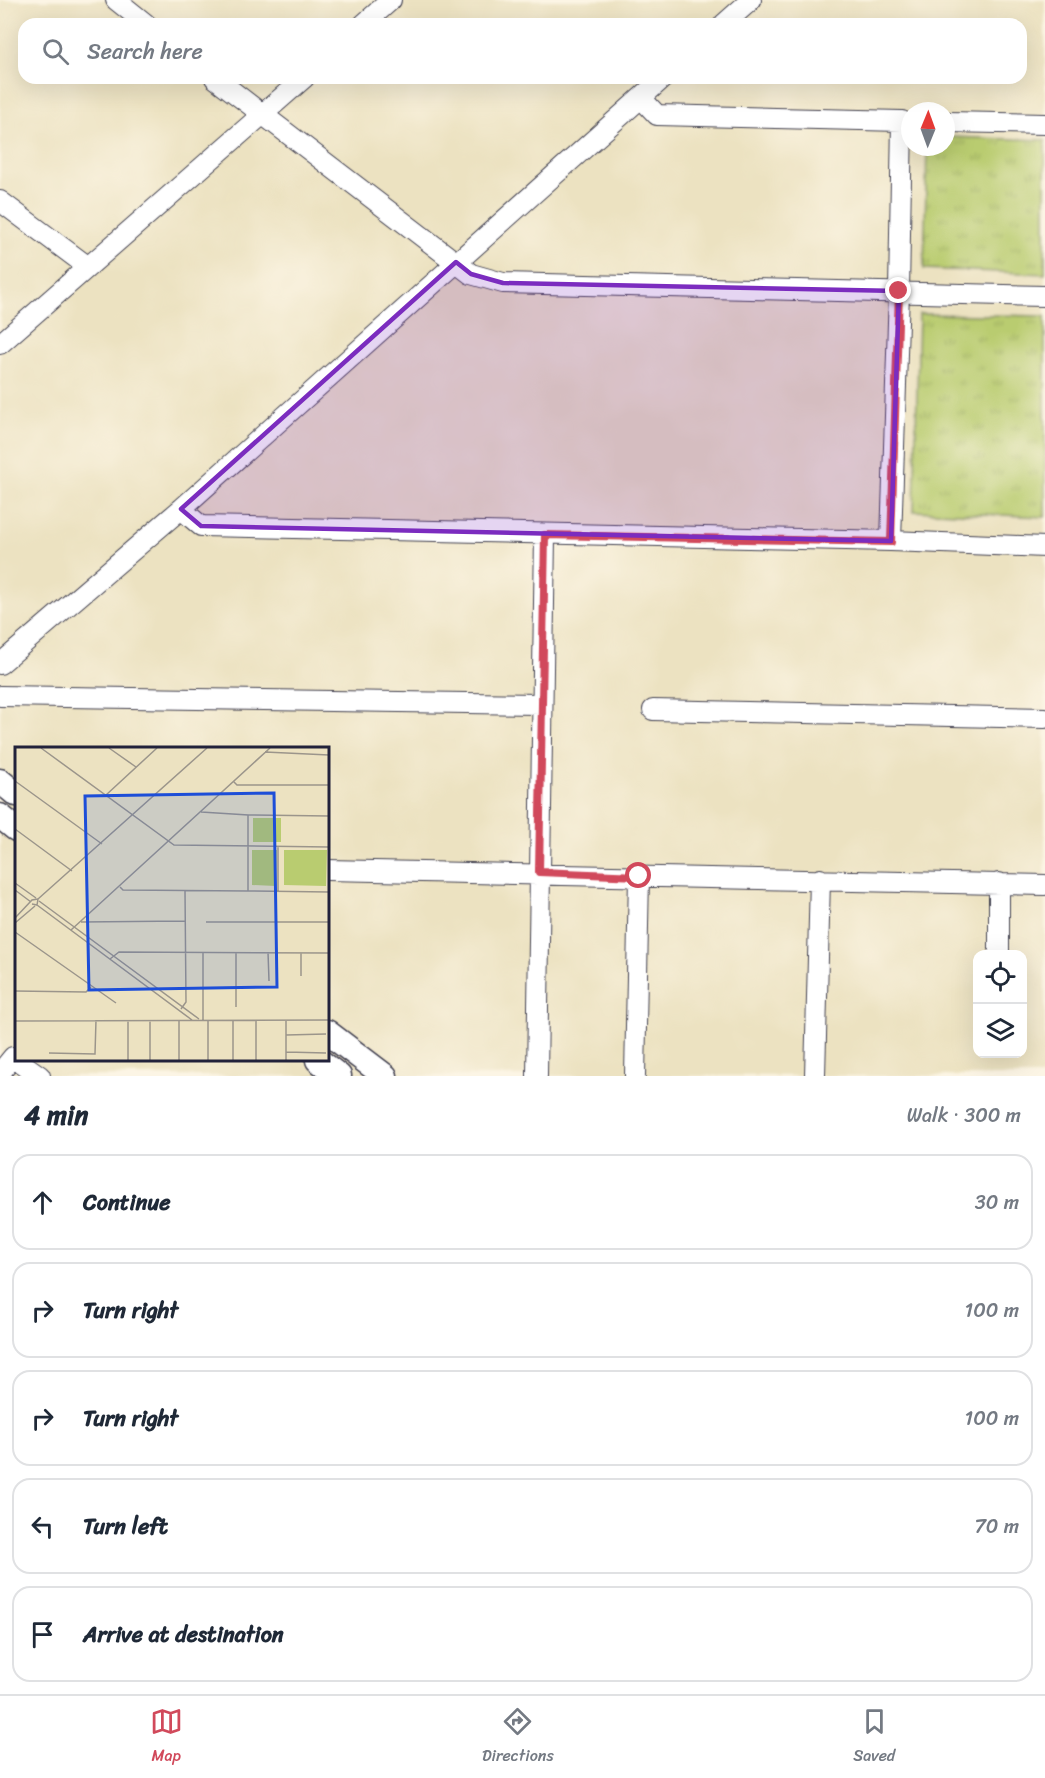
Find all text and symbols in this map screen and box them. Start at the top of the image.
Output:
search box [18,18,1027,84]
text: Search here [87,32,203,71]
icon: search [39,35,72,68]
north arrow [901,102,955,156]
route end [885,277,911,303]
inset map [15,747,328,1061]
route start [625,862,651,888]
map controls [973,950,1027,1058]
button: locate [973,950,1027,1004]
button: layers [973,1004,1027,1058]
text: 4 min [24,1092,88,1138]
text: Walk · 300 m [907,1098,1021,1133]
text: Continue [83,1183,171,1222]
text: 30 m [975,1185,1019,1220]
icon: ahead [26,1186,59,1219]
text: Turn right [83,1291,178,1330]
text: 100 m [965,1293,1019,1328]
icon: right [26,1294,59,1327]
text: Turn right [83,1399,178,1438]
text: 100 m [965,1401,1019,1436]
icon: right [26,1402,59,1435]
text: Turn left [83,1507,168,1546]
text: 70 m [974,1509,1019,1544]
icon: left [26,1510,59,1543]
text: Arrive at destination [83,1615,284,1654]
icon: arrive [26,1618,59,1651]
tab: Map [150,1705,183,1770]
tab: Directions [482,1705,554,1770]
tab: Saved [853,1705,895,1770]

